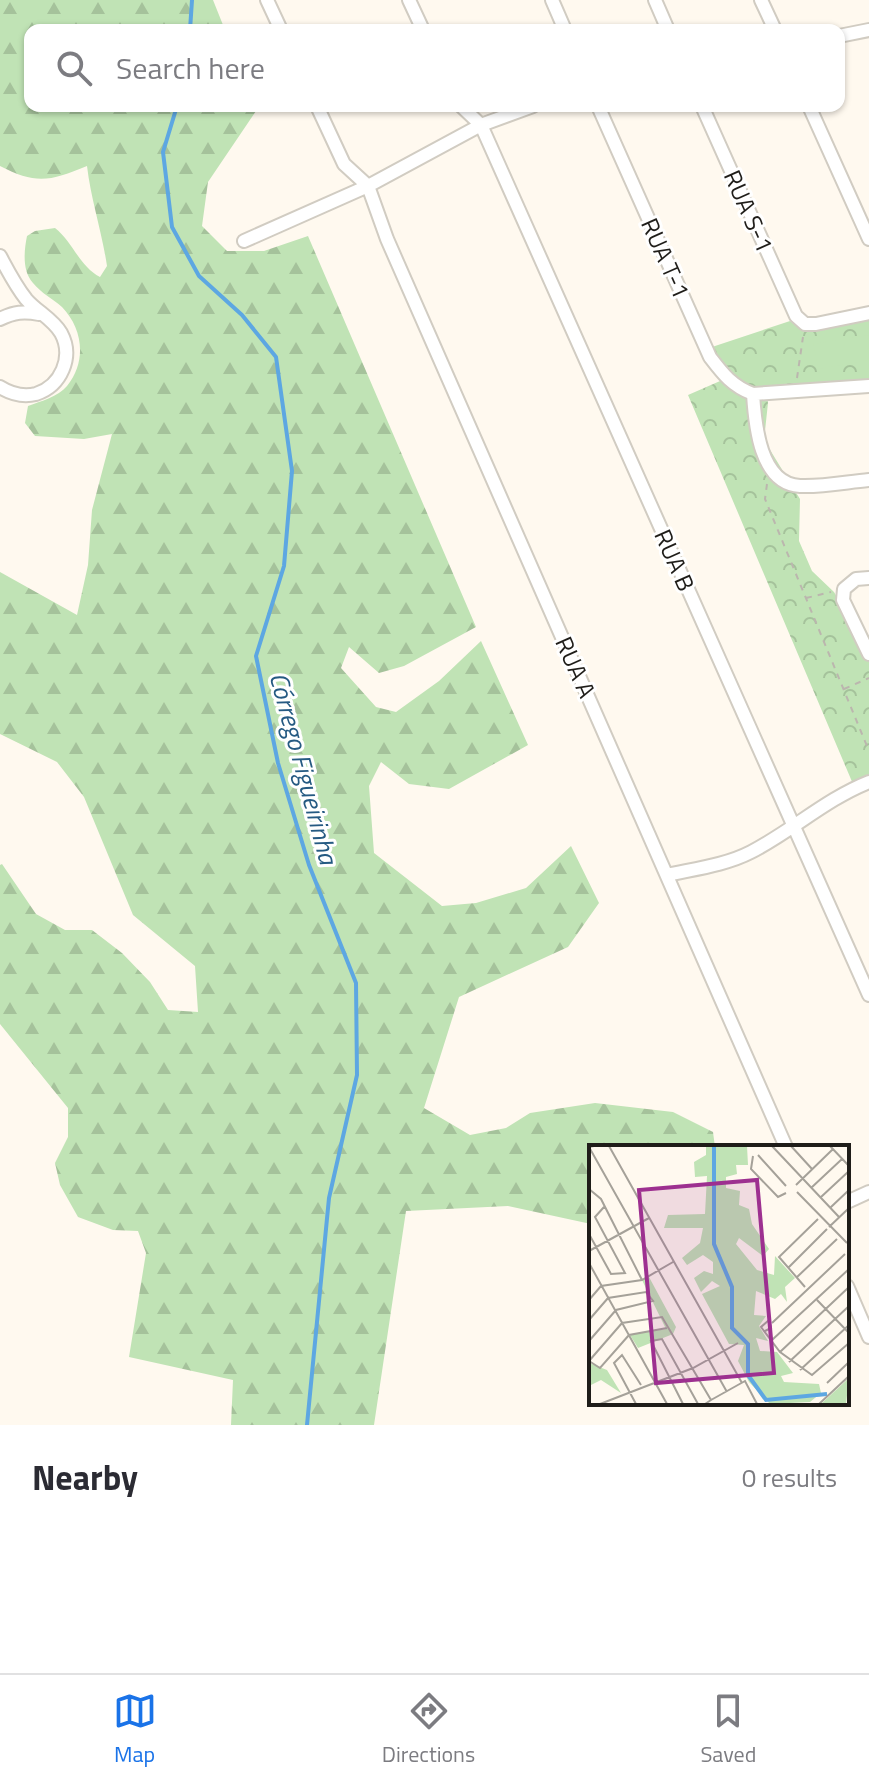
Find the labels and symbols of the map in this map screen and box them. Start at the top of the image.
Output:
street label: RUA S-1 [715,164,783,258]
street label: RUA T-1 [632,212,700,304]
street label: RUA B [645,523,705,597]
street label: RUA A [547,630,605,704]
water label: Córrego Figueirinha [260,668,349,870]
inset map [589,1145,849,1405]

